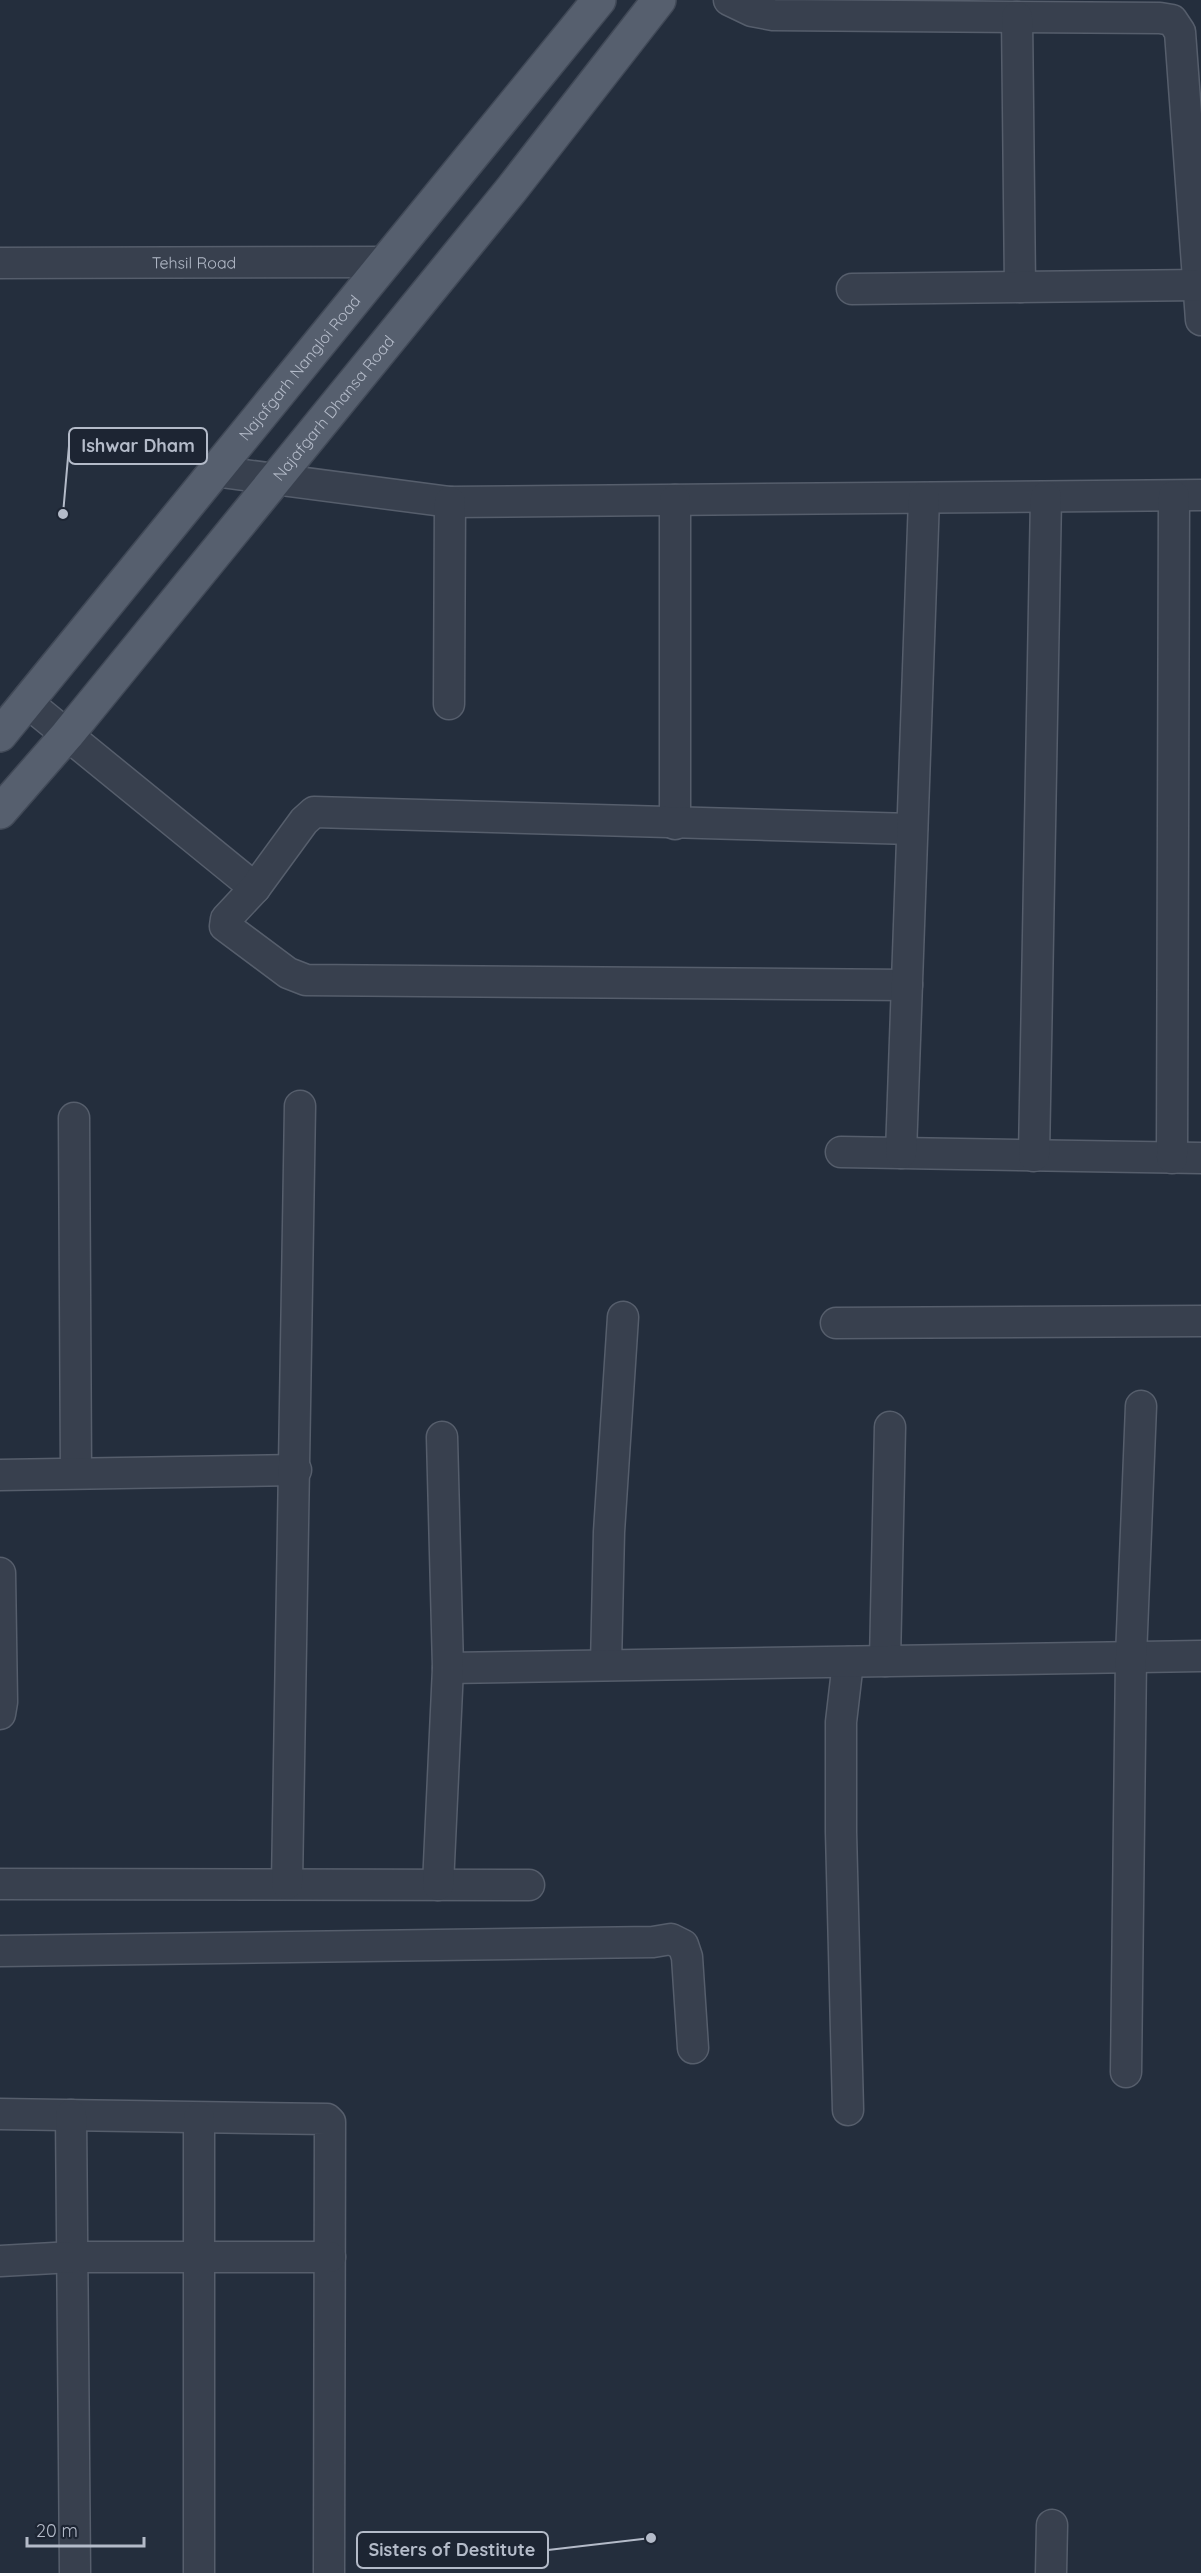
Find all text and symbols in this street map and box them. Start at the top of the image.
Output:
street label: Tehsil Road [152,252,236,273]
street label: Najafgarh Nangloi Road [234,291,365,444]
street label: Najafgarh Dhansa Road [268,331,399,485]
callout: Ishwar Dham [69,428,207,464]
text: Ishwar Dham [81,434,195,457]
scale bar [27,2510,144,2548]
text: 20 m [36,2519,78,2542]
callout: Sisters of Destitute [357,2532,548,2568]
text: Sisters of Destitute [369,2538,535,2561]

